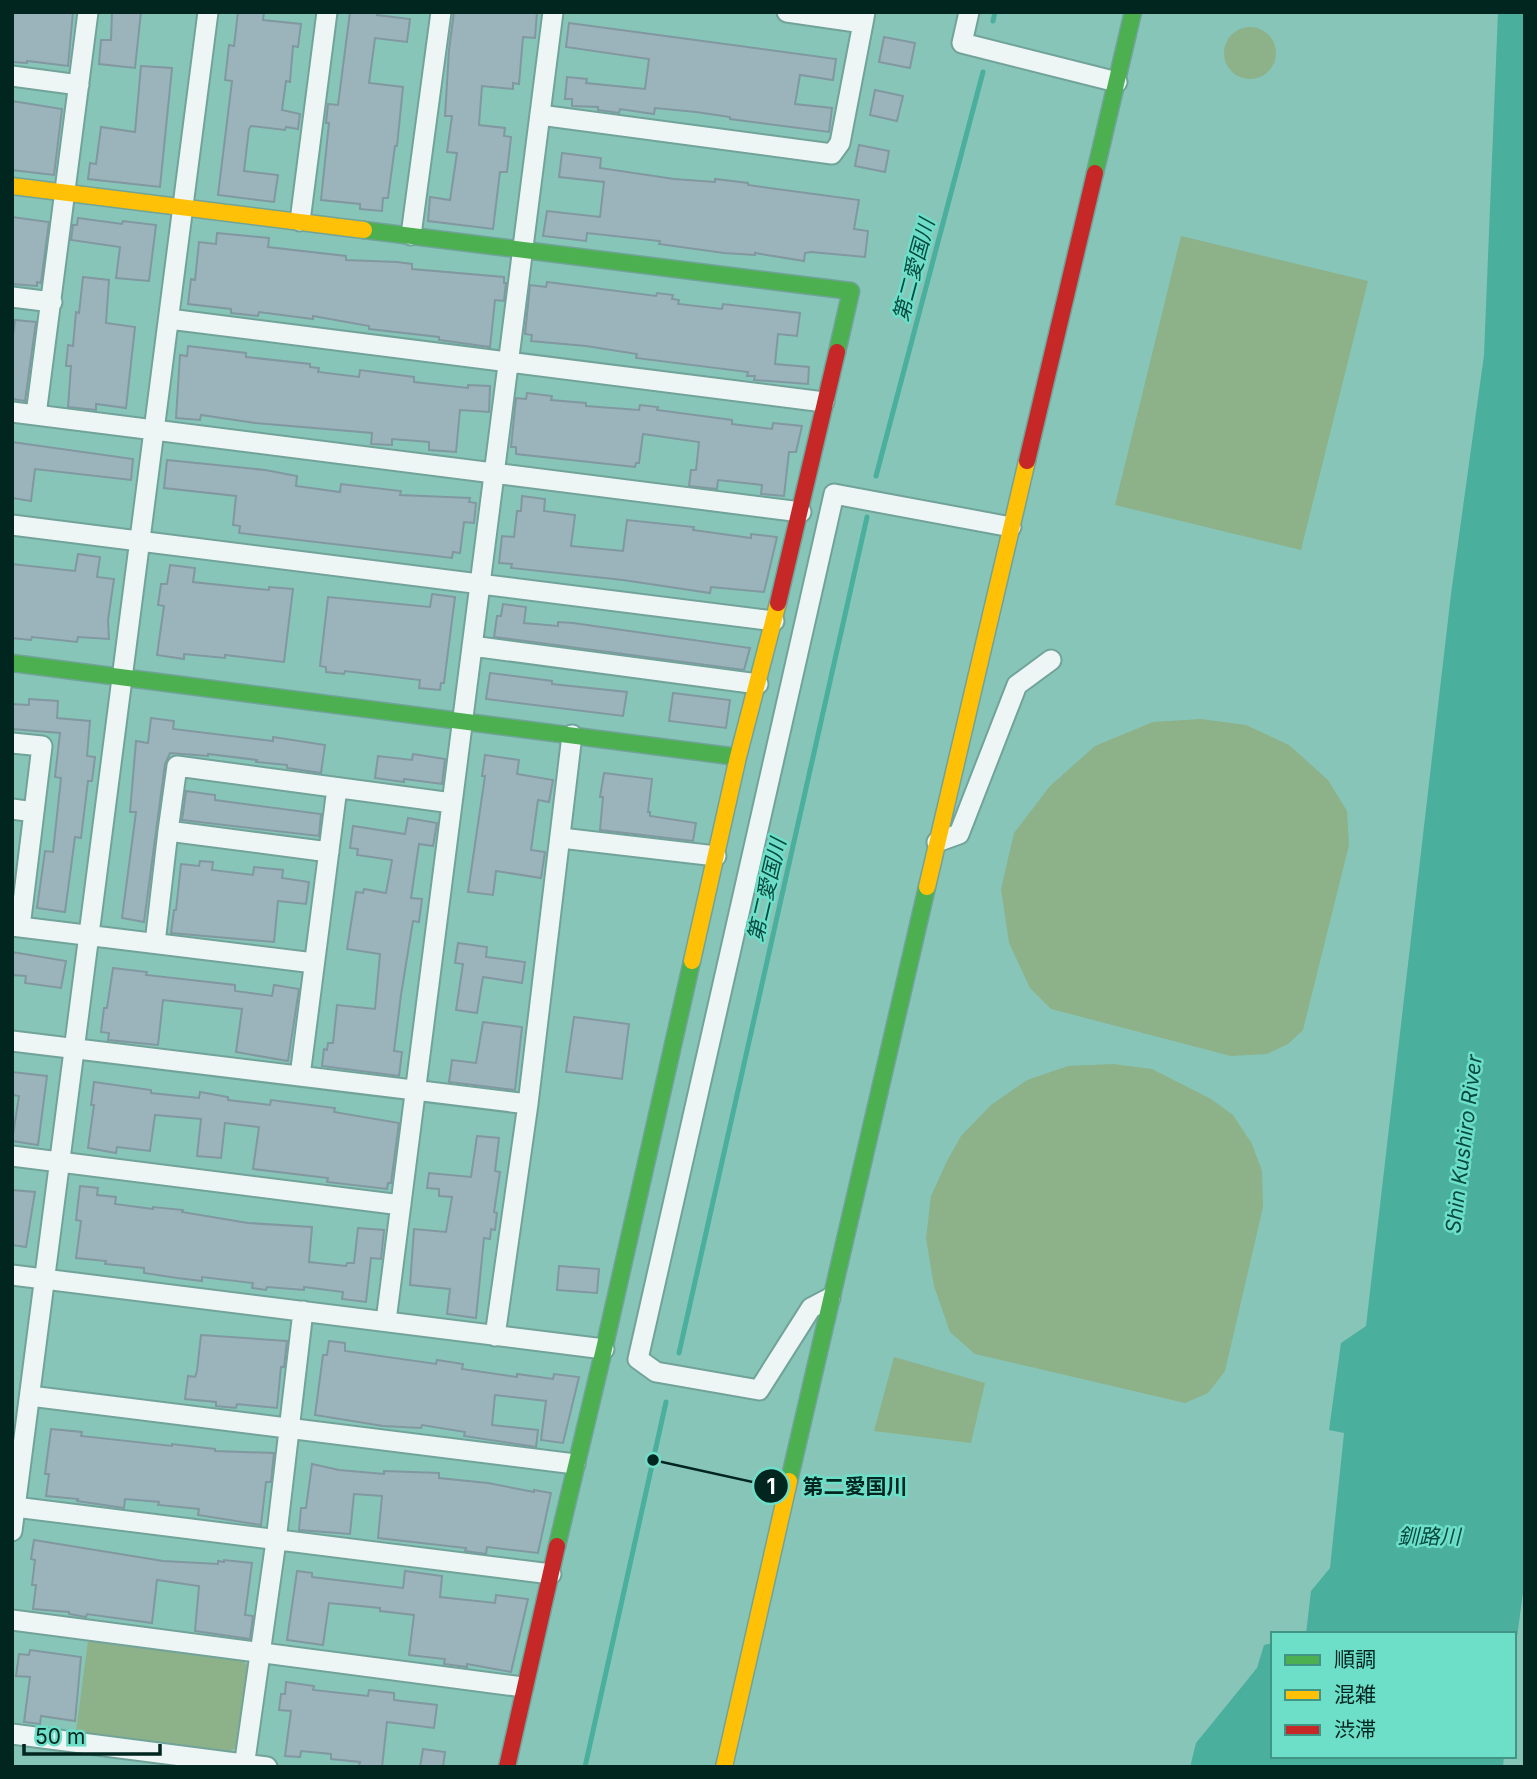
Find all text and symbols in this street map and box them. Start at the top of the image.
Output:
water label: 第二愛国川 [888,214,940,324]
water label: 第二愛国川 [743,834,791,944]
water label: Shin Kushiro River [1440,1052,1487,1235]
callout: 第二愛国川 [754,1465,922,1507]
text: 1 [766,1474,776,1499]
text: 第二愛国川 [803,1474,908,1499]
water label: 釧路川 [1398,1524,1462,1549]
legend [1271,1632,1516,1758]
text: 順調 [1334,1647,1376,1672]
text: 混雑 [1334,1682,1376,1707]
scale bar [24,1712,161,1756]
text: 渋滞 [1334,1717,1376,1742]
text: 50 m [35,1724,85,1749]

